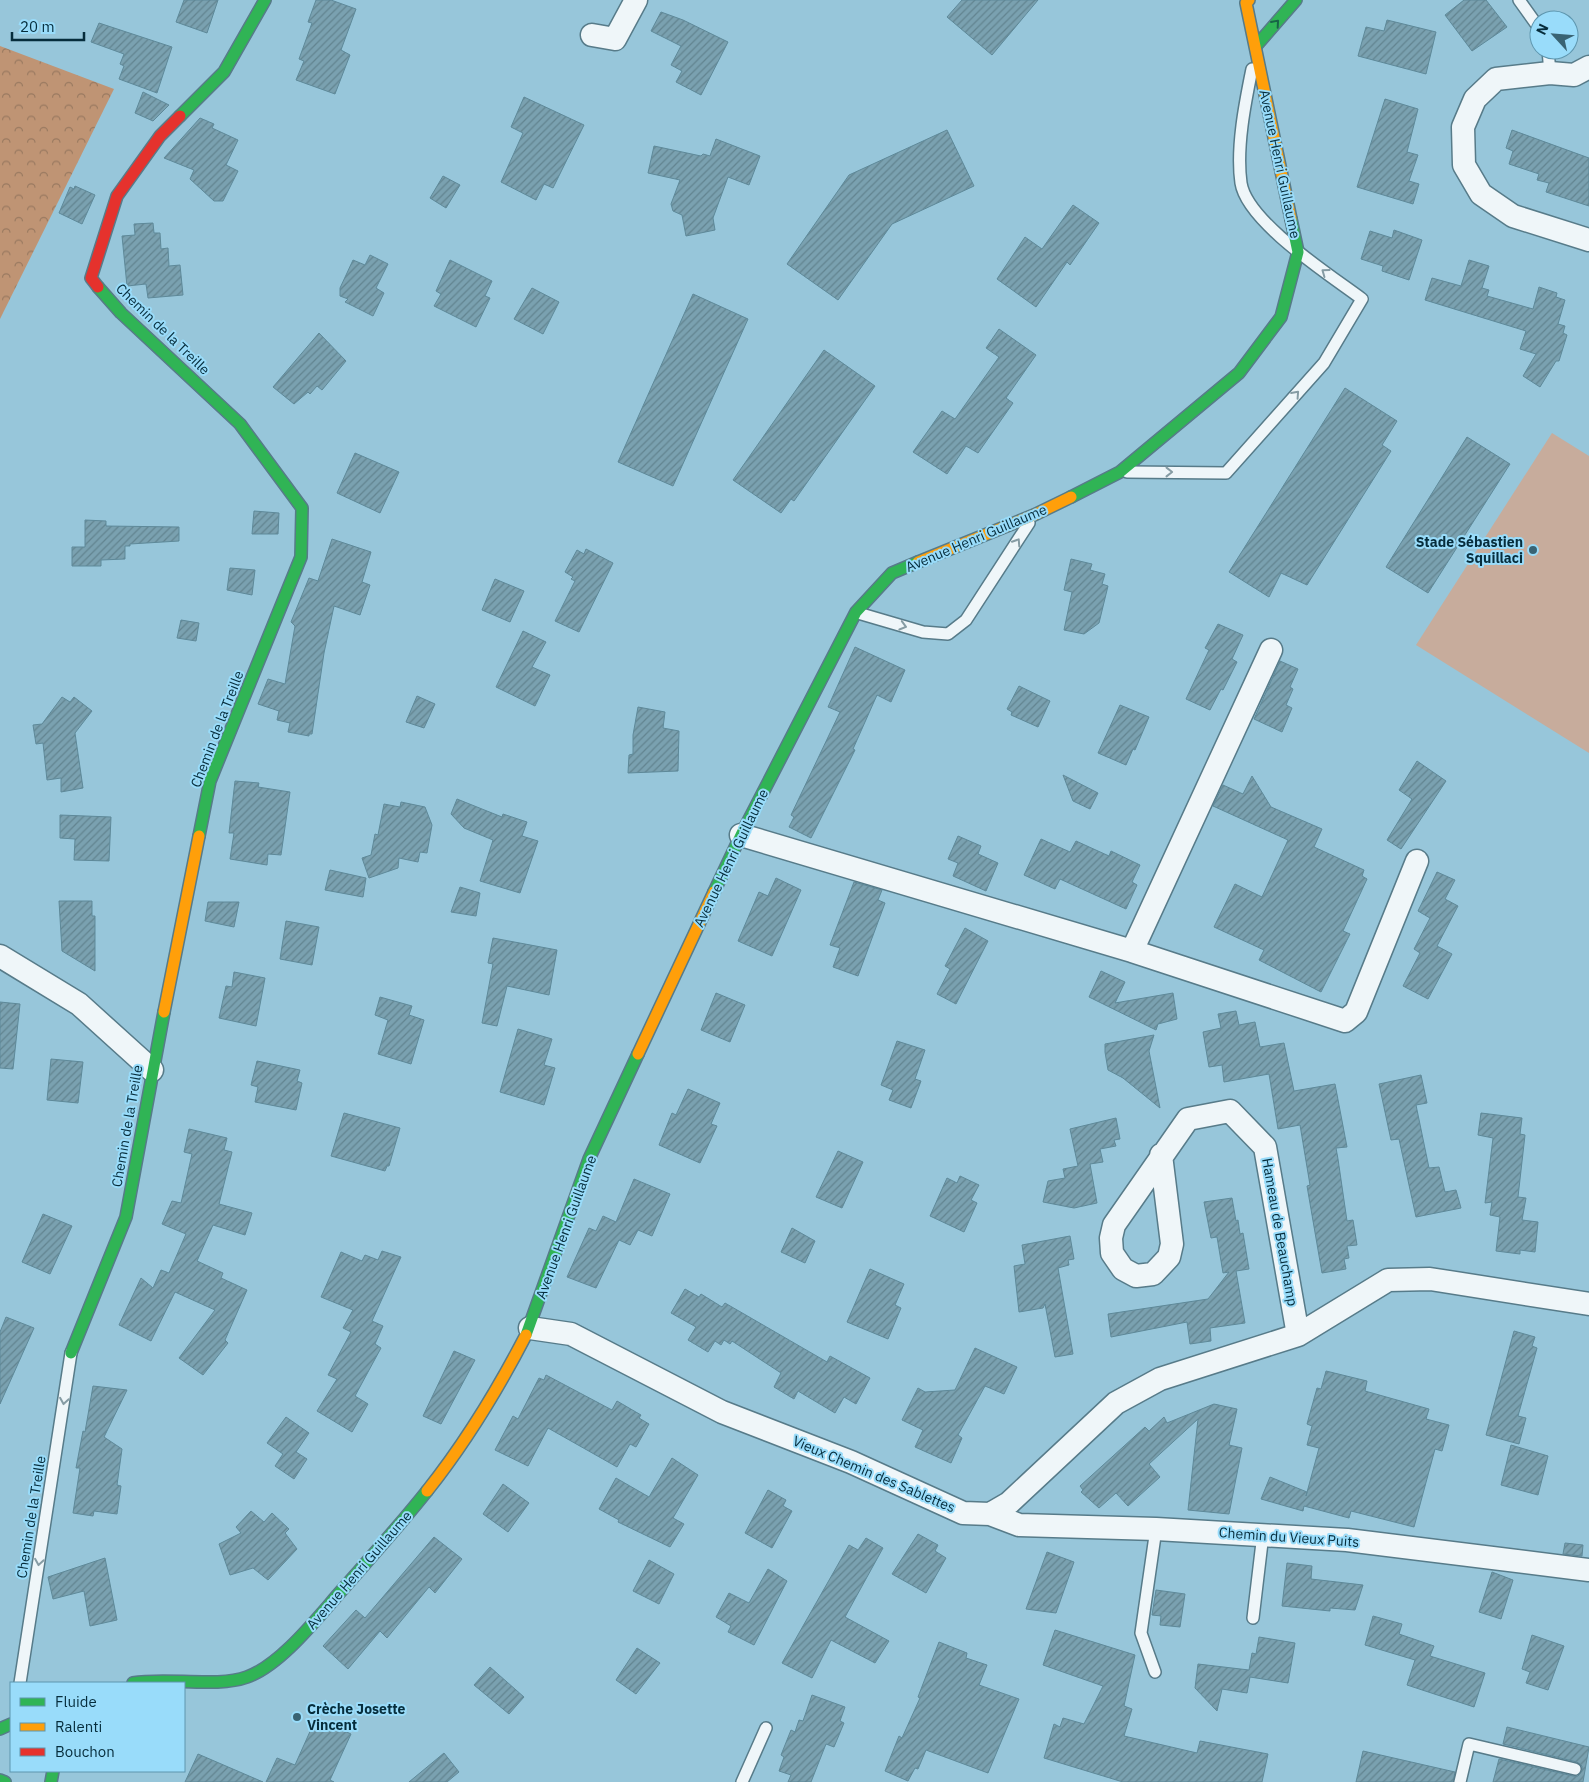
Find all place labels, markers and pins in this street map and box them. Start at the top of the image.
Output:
place label: Stade Sébastien Squillaci [1416,533,1523,567]
marker: Stade Sébastien Squillaci [1527,544,1539,556]
place label: Crèche Josette Vincent [307,1700,406,1734]
marker: Crèche Josette Vincent [291,1711,303,1723]

